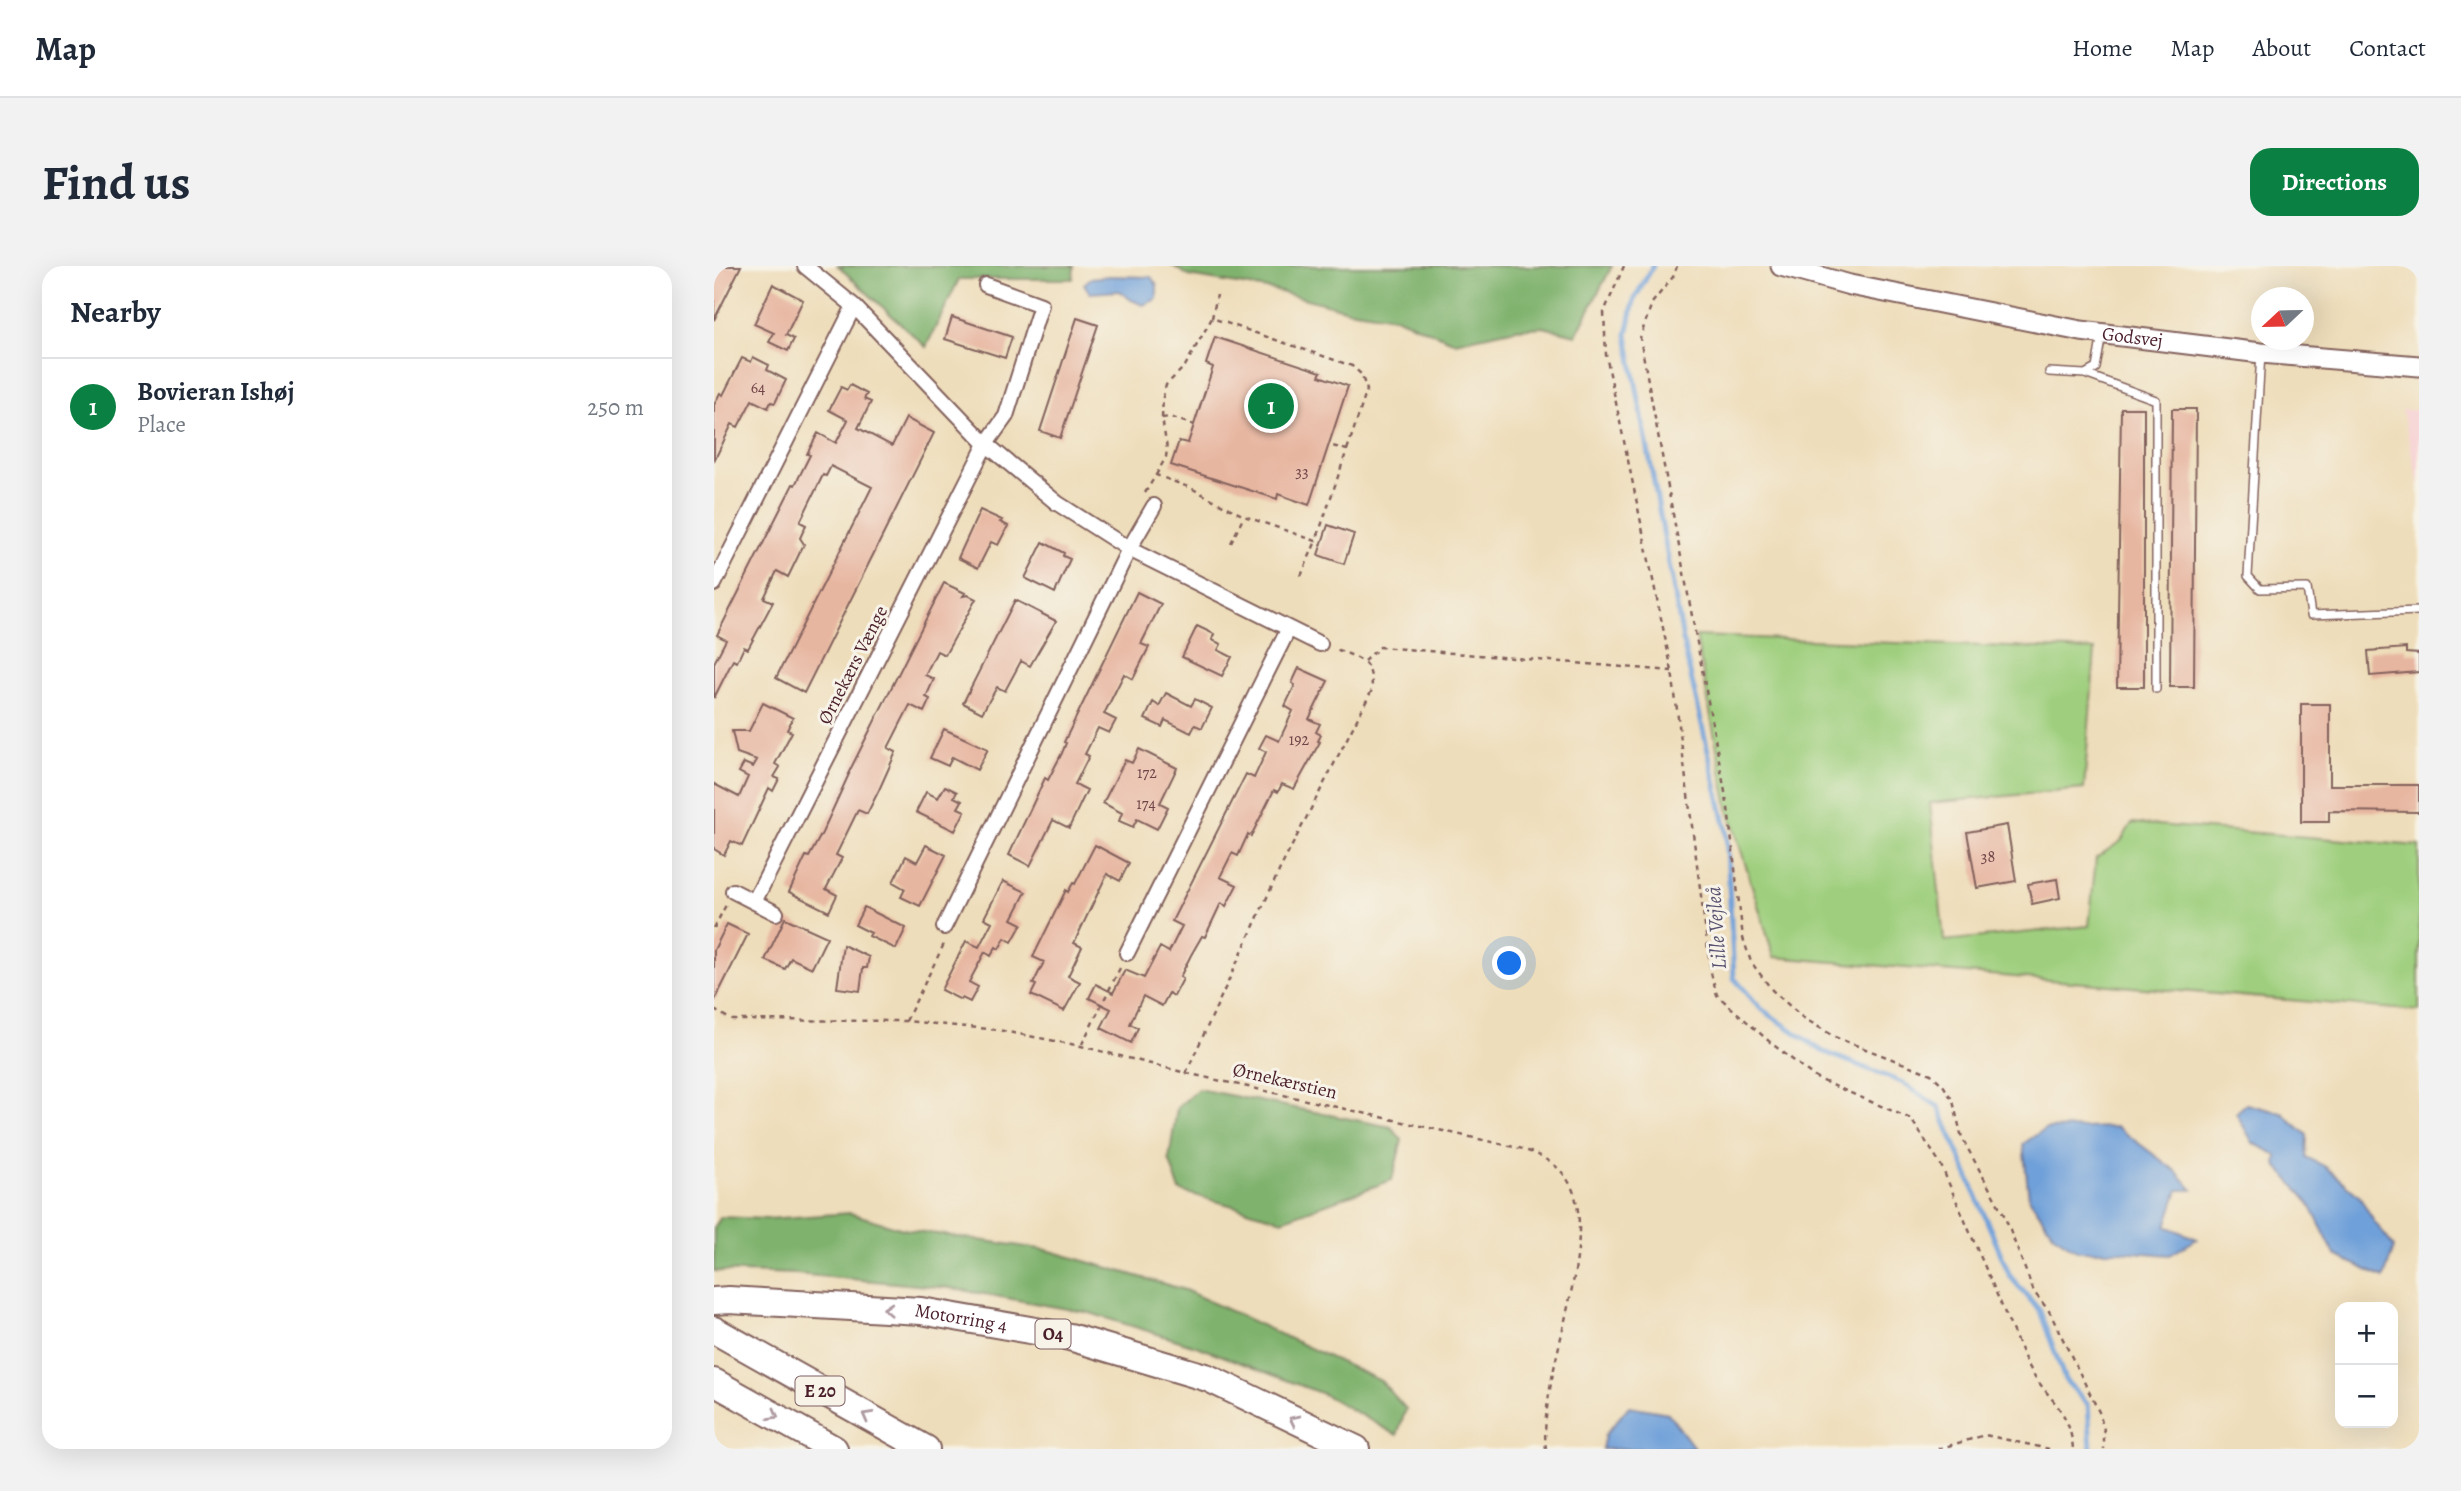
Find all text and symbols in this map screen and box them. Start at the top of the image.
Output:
text: Map [35,26,96,71]
text: Home [2072,32,2133,64]
text: Map [2171,32,2215,64]
text: About [2253,32,2311,64]
text: Contact [2349,32,2426,64]
button: Directions [2250,148,2419,216]
text: Find us [42,149,190,216]
north arrow [2251,287,2314,350]
text: Nearby [70,292,161,332]
street label: Godsvej [2101,321,2164,354]
text: Bovieran Ishøj [137,374,295,409]
house number: 64 [751,377,765,399]
pin: 1 [1248,380,1294,432]
text: 1 [89,392,97,423]
text: 250 m [587,392,644,423]
text: Place [137,409,186,440]
house number: 33 [1295,461,1309,483]
street label: Ørnekærs Vænge [812,601,894,729]
house number: 192 [1289,729,1310,751]
house number: 172 [1137,762,1157,784]
house number: 174 [1136,793,1156,815]
house number: 38 [1981,846,1995,868]
water label: Lille Vejleå [1699,885,1733,970]
your location [1492,946,1526,980]
street label: Ørnekærstien [1230,1056,1340,1106]
street label: Motorring 4 [913,1297,1010,1339]
one-way arrow [883,1302,894,1317]
map controls [2335,1302,2398,1428]
button: + [2335,1302,2398,1365]
road number: O4 [1036,1320,1070,1349]
button: − [2335,1365,2398,1428]
road number: E 20 [796,1376,844,1406]
one-way arrow [766,1407,779,1420]
one-way arrow [861,1411,874,1424]
one-way arrow [1289,1414,1301,1428]

